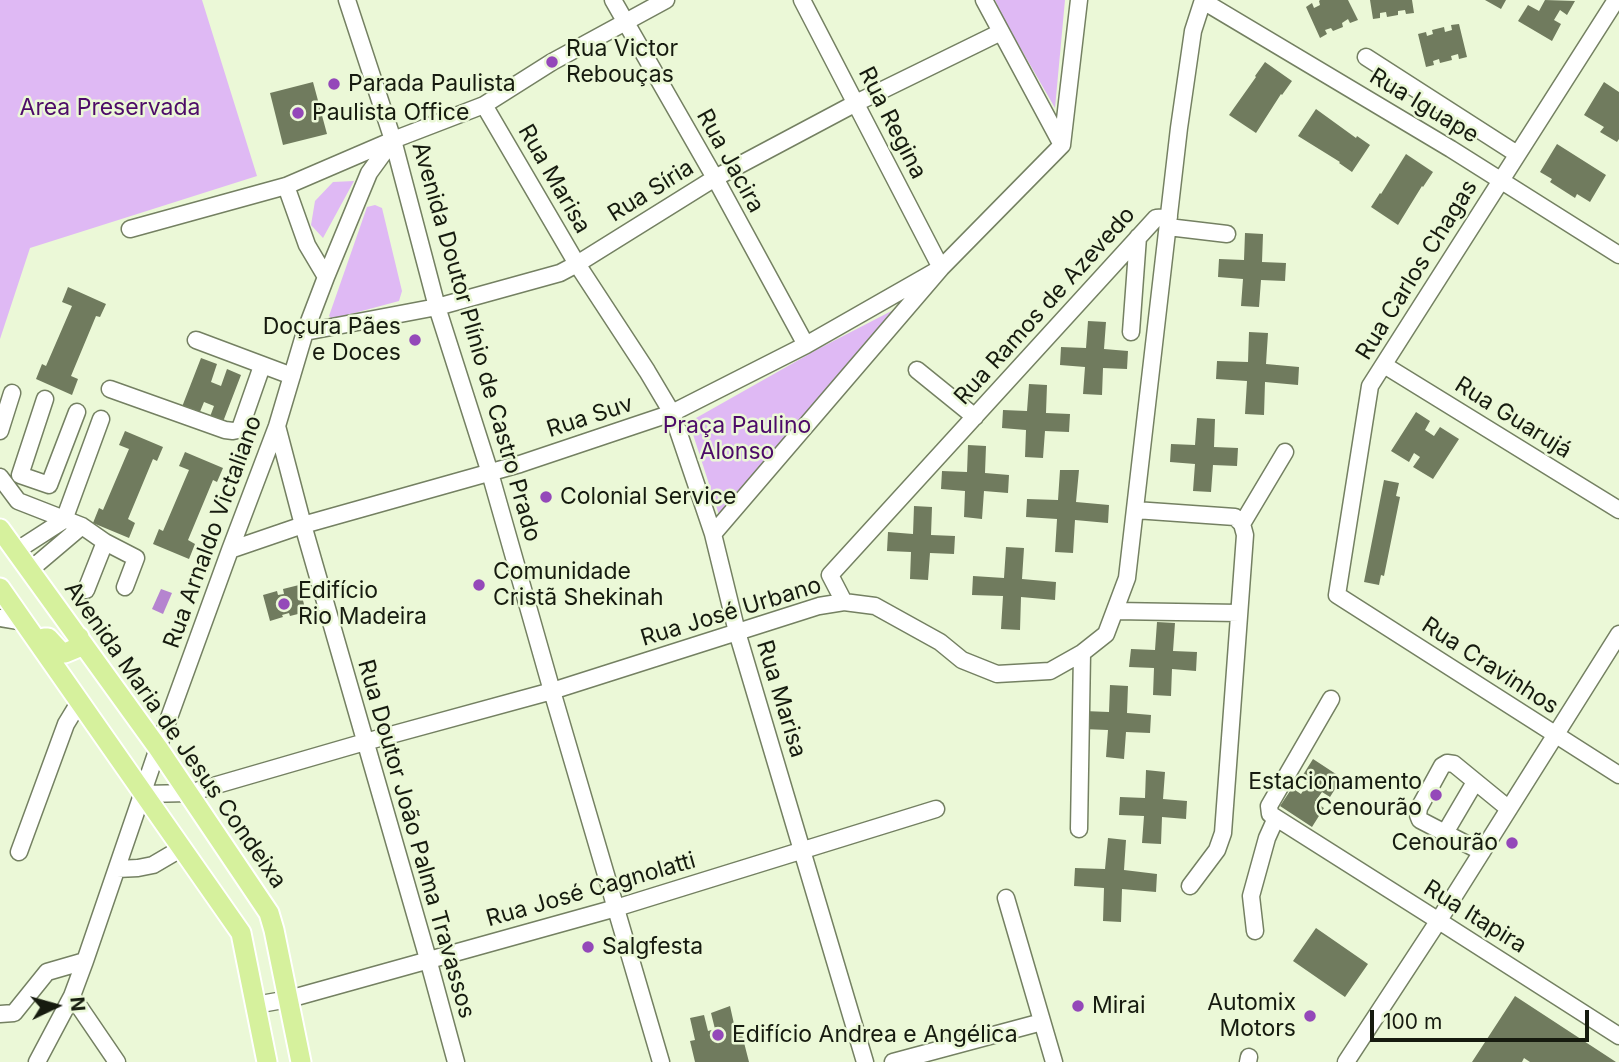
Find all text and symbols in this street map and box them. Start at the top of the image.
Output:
place label: Rua Victor Rebouças [566,35,678,89]
marker: Rua Victor Rebouças [544,54,560,70]
street label: Rua Regina [852,62,932,184]
street label: Rua Iguape [1365,63,1483,149]
place label: Parada Paulista [348,70,516,98]
marker: Parada Paulista [326,76,342,92]
park label: Area Preservada [20,94,200,122]
place label: Paulista Office [312,99,469,127]
street label: Rua Jacira [690,104,770,218]
marker: Paulista Office [290,105,306,121]
street label: Rua Marisa [512,120,596,238]
street label: Avenida Doutor Plínio de Castro Prado [406,139,546,545]
street label: Rua Síria [603,154,699,228]
street label: Rua Carlos Chagas [1350,175,1484,365]
street label: Rua Ramos de Azevedo [949,201,1141,411]
place label: Doçura Pães e Doces [263,313,401,367]
marker: Doçura Pães e Doces [407,332,423,348]
street label: Rua Guarujá [1450,371,1576,465]
street label: Rua Suv [543,390,637,444]
street label: Rua Arnaldo Victaliano [158,412,268,652]
park label: Praça Paulino Alonso [663,412,811,466]
place label: Colonial Service [560,483,736,511]
marker: Colonial Service [538,489,554,505]
place label: Comunidade Cristã Shekinah [493,558,664,612]
street label: Rua José Urbano [637,571,825,653]
street label: Avenida Maria de Jesus Condeixa [58,576,292,894]
place label: Edifício Rio Madeira [298,577,427,631]
marker: Comunidade Cristã Shekinah [471,577,487,593]
marker: Edifício Rio Madeira [276,596,292,612]
street label: Rua Cravinhos [1416,612,1564,720]
street label: Rua Marisa [750,637,812,761]
street label: Rua Doutor João Palma Travassos [352,657,480,1021]
place label: Estacionamento Cenourão [1248,768,1422,822]
marker: Estacionamento Cenourão [1428,787,1444,803]
place label: Cenourão [1391,829,1498,857]
marker: Cenourão [1504,835,1520,851]
street label: Rua José Cagnolatti [483,847,699,933]
street label: Rua Itapira [1418,875,1532,959]
place label: Salgfesta [602,933,703,961]
marker: Salgfesta [580,939,596,955]
north arrow [21,971,91,1041]
place label: Automix Motors [1207,989,1296,1043]
place label: Mirai [1092,992,1145,1020]
text: N [65,996,90,1012]
scale bar [1374,996,1593,1040]
marker: Mirai [1070,998,1086,1014]
marker: Automix Motors [1302,1008,1318,1024]
text: 100 m [1383,1009,1442,1034]
place label: Edifício Andrea e Angélica [732,1021,1018,1049]
marker: Edifício Andrea e Angélica [710,1027,726,1043]

